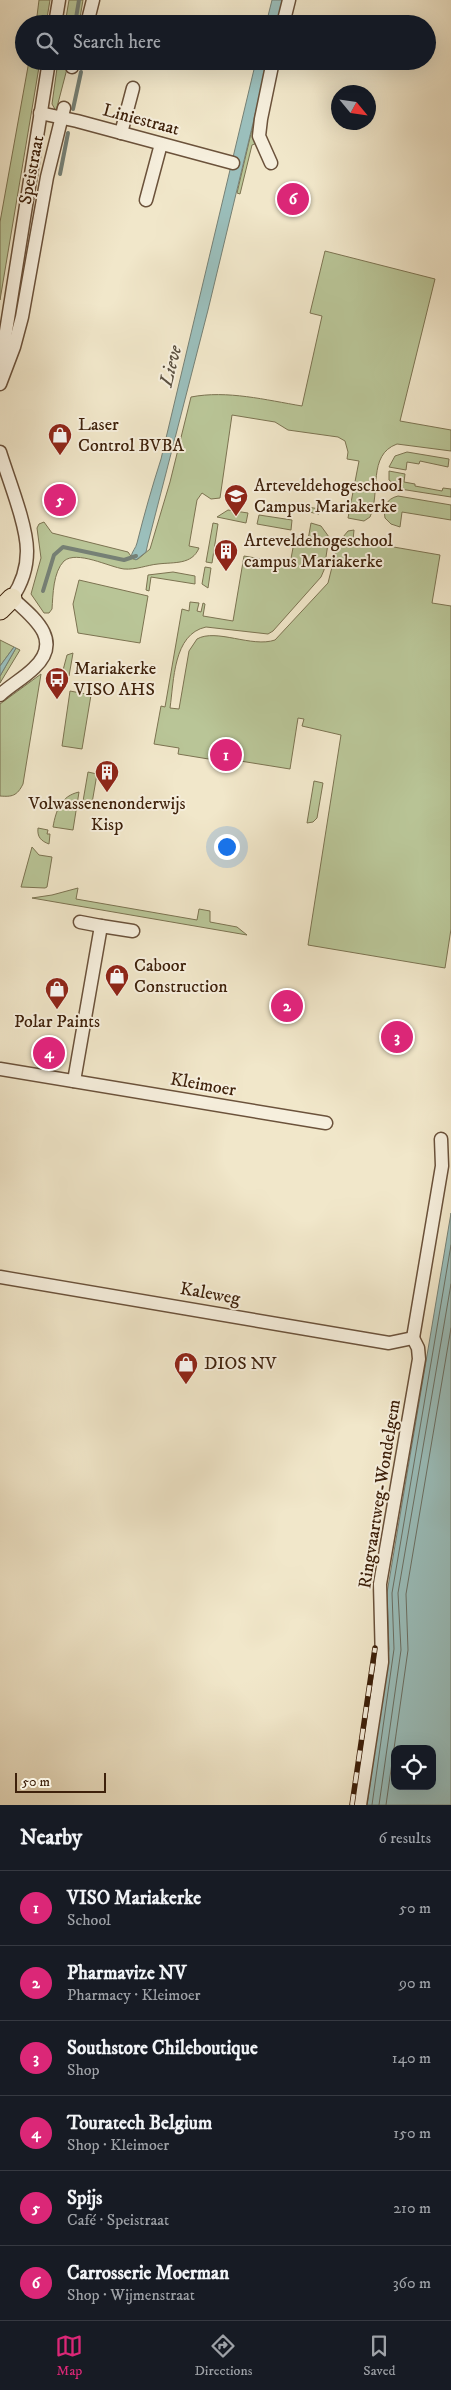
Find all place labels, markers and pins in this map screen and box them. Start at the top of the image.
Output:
pin: 6 [277,180,309,218]
place label: Laser Control BVBA [78,414,185,457]
shop icon: Laser Control BVBA [47,422,73,456]
place label: Arteveldehogeschool Campus Mariakerke [254,475,403,518]
pin: 5 [44,481,76,519]
school or university icon: Arteveldehogeschool Campus Mariakerke [223,483,249,517]
place label: Arteveldehogeschool campus Mariakerke [244,530,393,573]
building icon: Arteveldehogeschool campus Mariakerke [213,538,239,572]
place label: Mariakerke VISO AHS [73,658,156,701]
bus stop icon: Mariakerke VISO AHS [44,666,70,700]
pin: 1 [210,736,242,774]
building icon: Volwassenenonderwijs Kisp [94,759,120,793]
place label: Volwassenenonderwijs Kisp [27,793,186,836]
place label: Caboor Construction [134,955,228,998]
shop icon: Caboor Construction [104,963,130,997]
shop icon: Polar Paints [44,976,70,1010]
pin: 2 [271,987,303,1025]
place label: Polar Paints [14,1011,100,1033]
pin: 3 [381,1018,413,1056]
pin: 4 [33,1034,65,1072]
shop icon: DIOS NV [173,1351,199,1385]
place label: DIOS NV [204,1353,277,1375]

